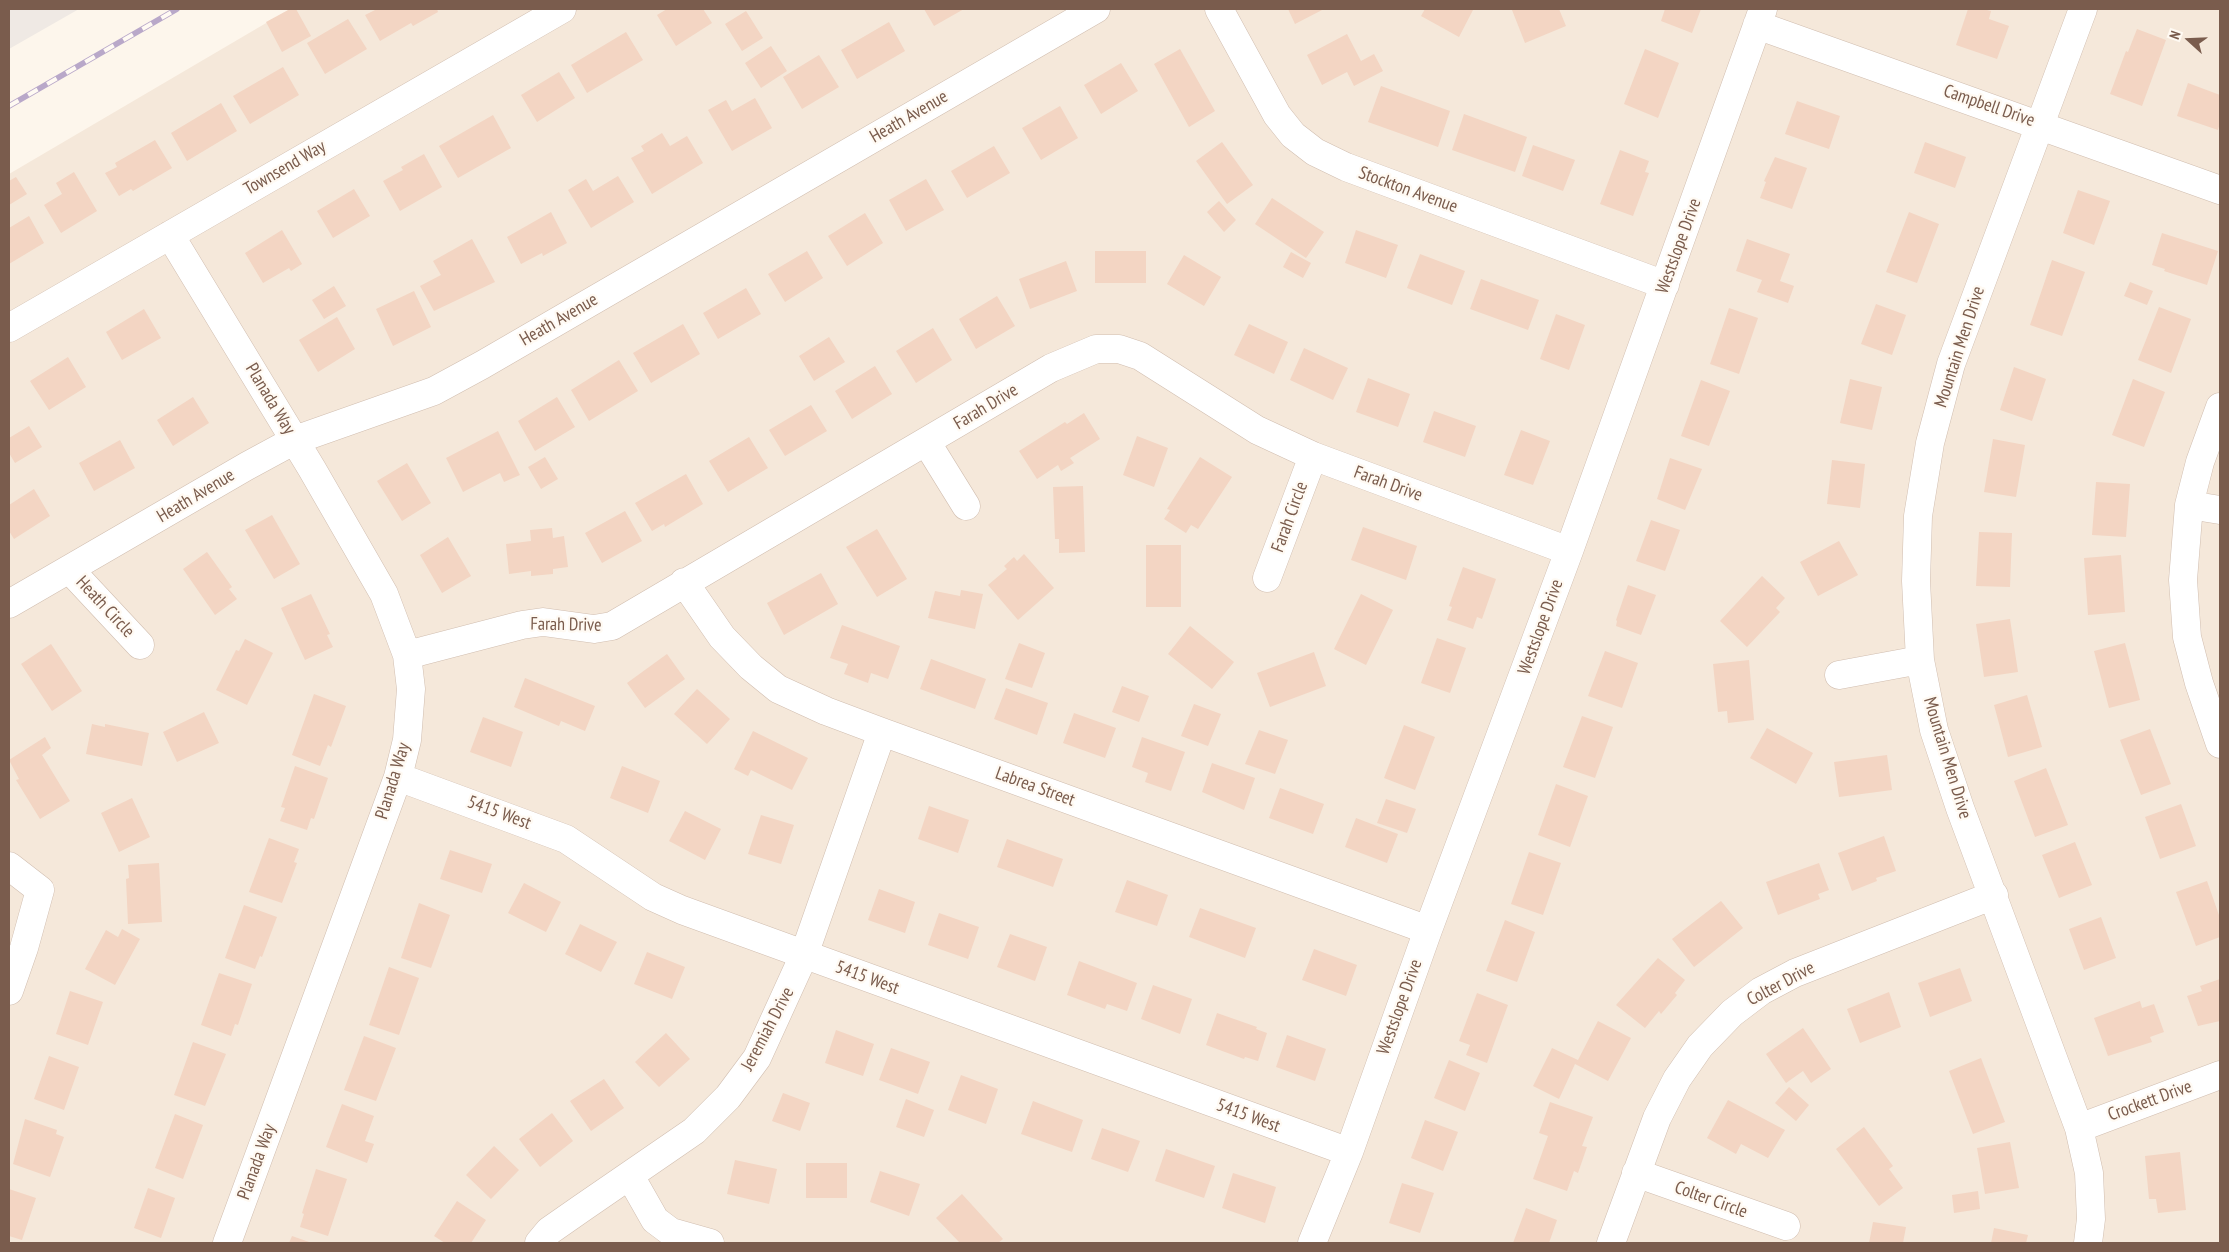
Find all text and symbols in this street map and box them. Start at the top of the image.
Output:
north arrow [2164,15,2214,65]
text: N [2165,28,2185,42]
street label: Campbell Drive [1941,80,2037,132]
street label: Heath Avenue [866,86,952,148]
street label: Townsend Way [240,136,330,200]
street label: Stockton Avenue [1356,162,1460,218]
street label: Westslope Drive [1652,195,1706,297]
street label: Mountain Men Drive [1930,284,1990,410]
street label: Heath Avenue [516,289,602,351]
street label: Planada Way [240,360,300,438]
street label: Farah Drive [950,379,1022,435]
street label: Farah Drive [1351,462,1425,506]
street label: Heath Avenue [153,464,239,528]
street label: Farah Circle [1267,479,1313,555]
street label: Heath Circle [71,572,139,642]
street label: Westslope Drive [1514,576,1568,678]
street label: Farah Drive [530,614,602,636]
street label: Mountain Men Drive [1918,695,1976,821]
street label: Planada Way [371,740,415,822]
street label: Labrea Street [992,763,1078,811]
street label: 5415 West [464,792,534,834]
street label: Westslope Drive [1373,956,1427,1058]
street label: 5415 West [832,957,902,999]
street label: Colter Drive [1744,957,1818,1011]
street label: Jeremiah Drive [737,984,799,1074]
street label: Crockett Drive [2105,1076,2195,1126]
street label: 5415 West [1213,1095,1283,1137]
street label: Planada Way [233,1121,281,1203]
street label: Colter Circle [1672,1177,1750,1223]

